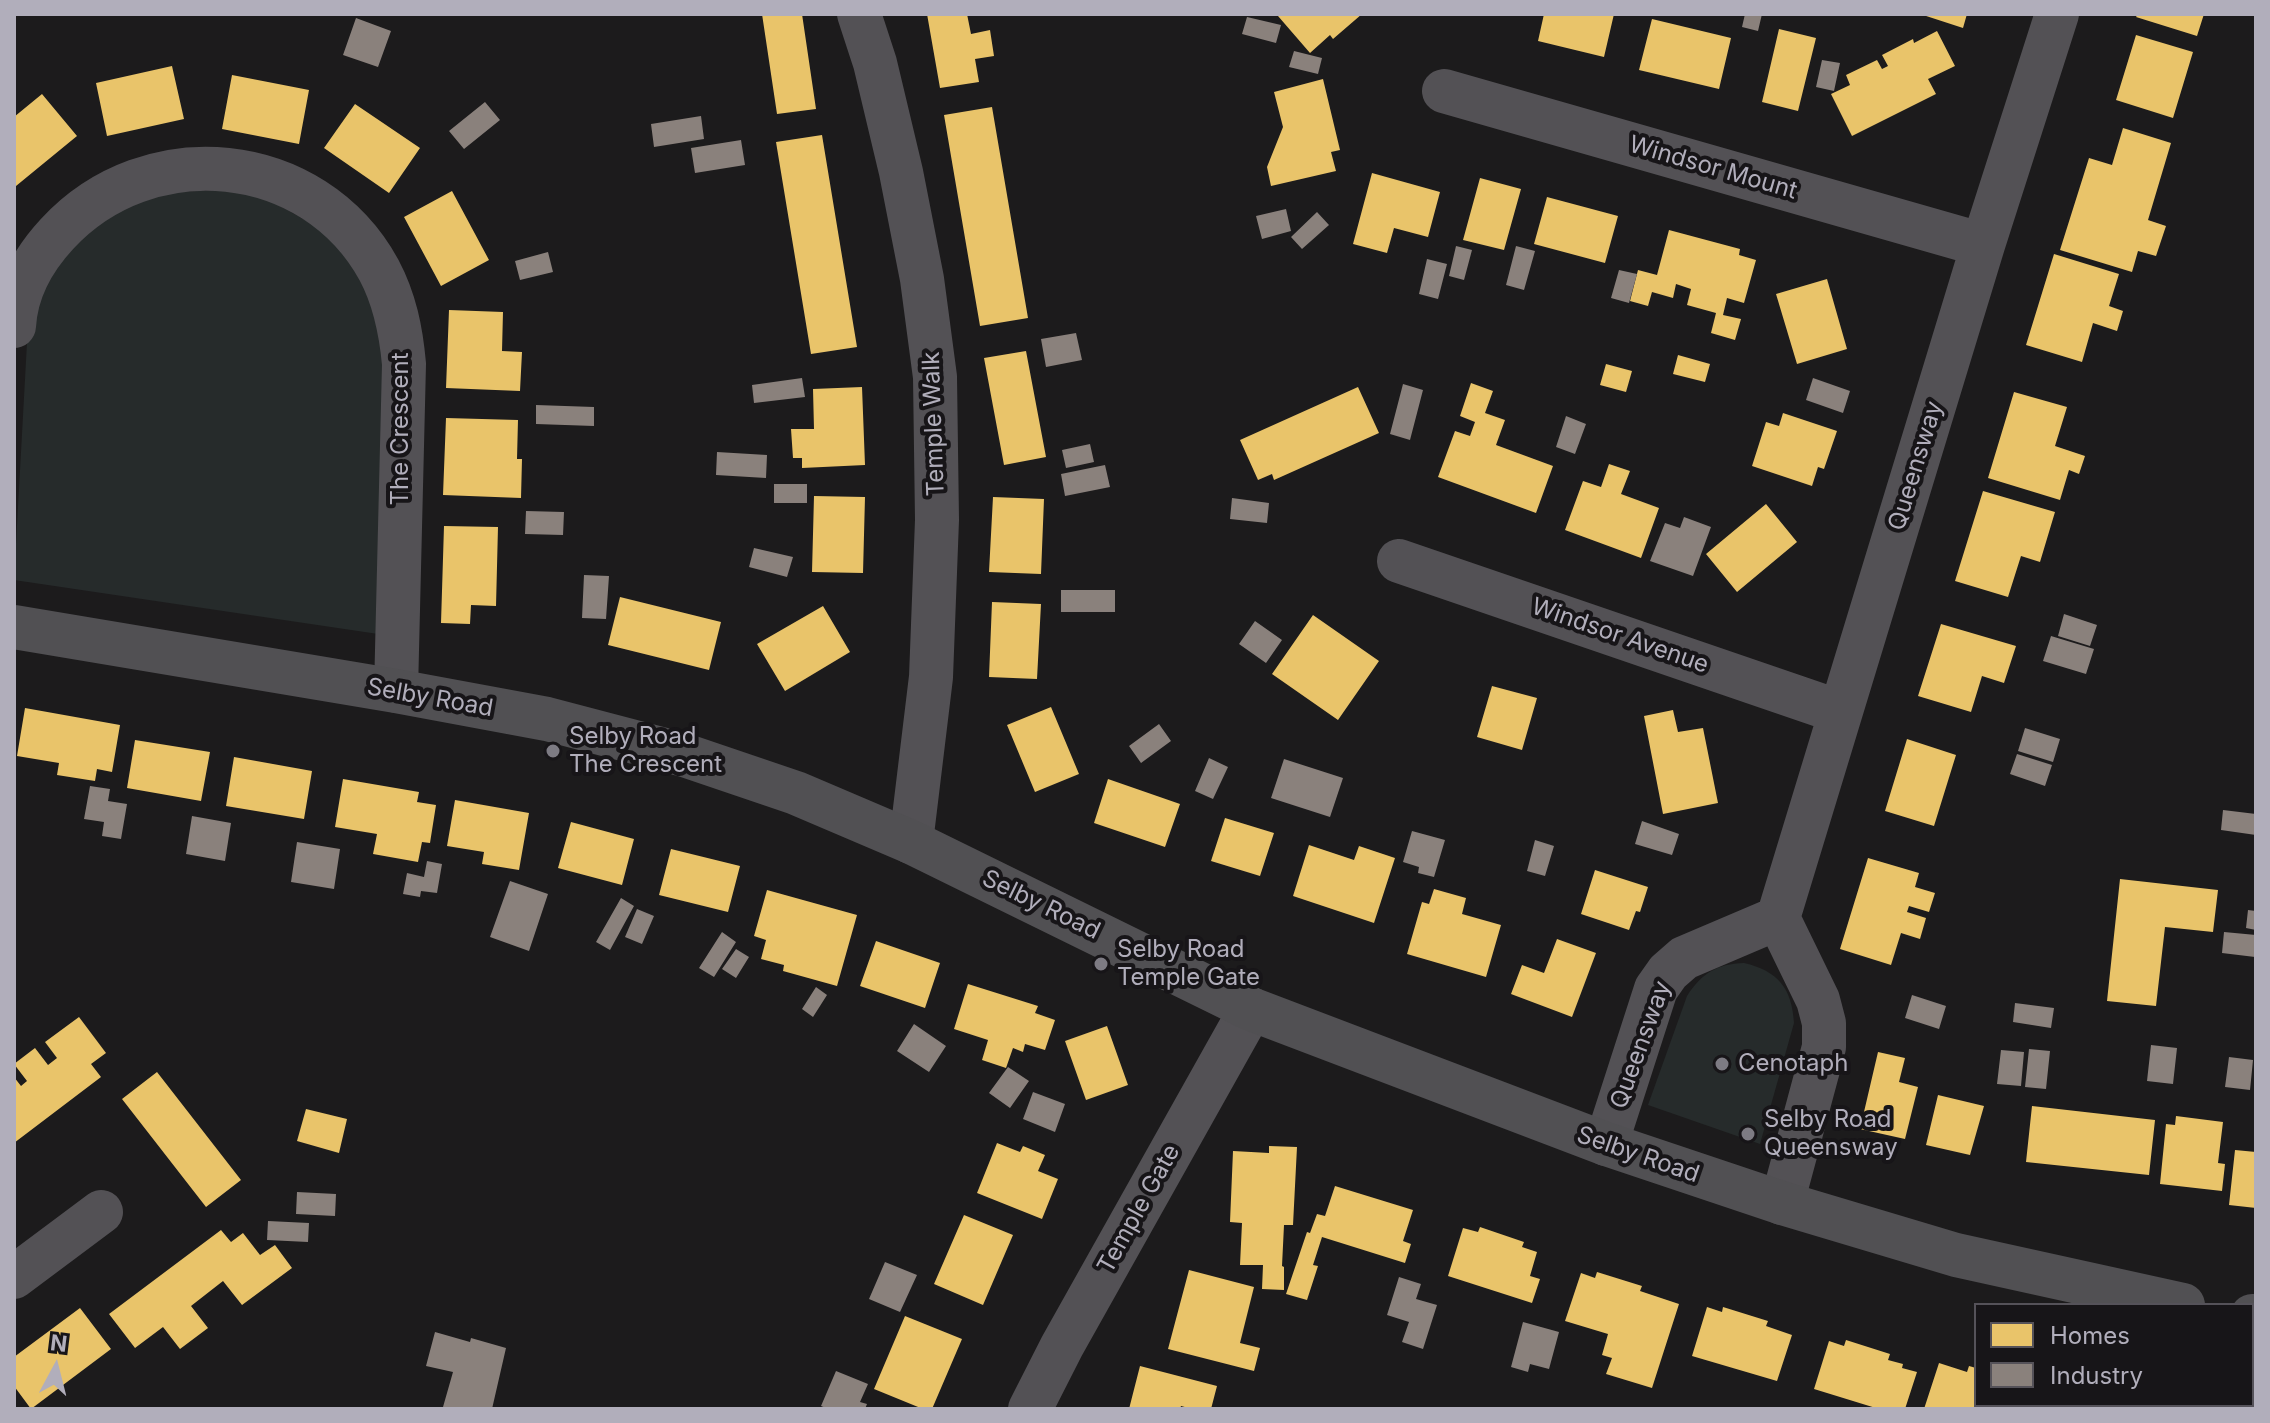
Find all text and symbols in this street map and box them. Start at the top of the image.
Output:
street label: Windsor Mount [1626,130,1800,206]
street label: Temple Walk [917,351,951,497]
street label: The Crescent [387,353,415,505]
street label: Queensway [1883,398,1949,534]
street label: Windsor Avenue [1528,592,1712,680]
street label: Selby Road [365,673,495,723]
place label: Selby Road The Crescent [569,723,722,779]
marker: Selby Road The Crescent [544,742,562,760]
street label: Selby Road [977,864,1105,946]
place label: Selby Road Temple Gate [1117,936,1260,992]
marker: Selby Road Temple Gate [1092,955,1110,973]
street label: Queensway [1605,977,1677,1113]
place label: Cenotaph [1738,1050,1848,1078]
marker: Cenotaph [1713,1055,1731,1073]
place label: Selby Road Queensway [1764,1106,1898,1162]
street label: Selby Road [1573,1121,1703,1189]
marker: Selby Road Queensway [1739,1125,1757,1143]
street label: Temple Gate [1092,1140,1186,1278]
legend [1974,1303,2254,1407]
text: Homes [2050,1321,2130,1350]
north arrow [16,1327,96,1407]
text: N [49,1329,69,1357]
text: Industry [2050,1361,2143,1390]

